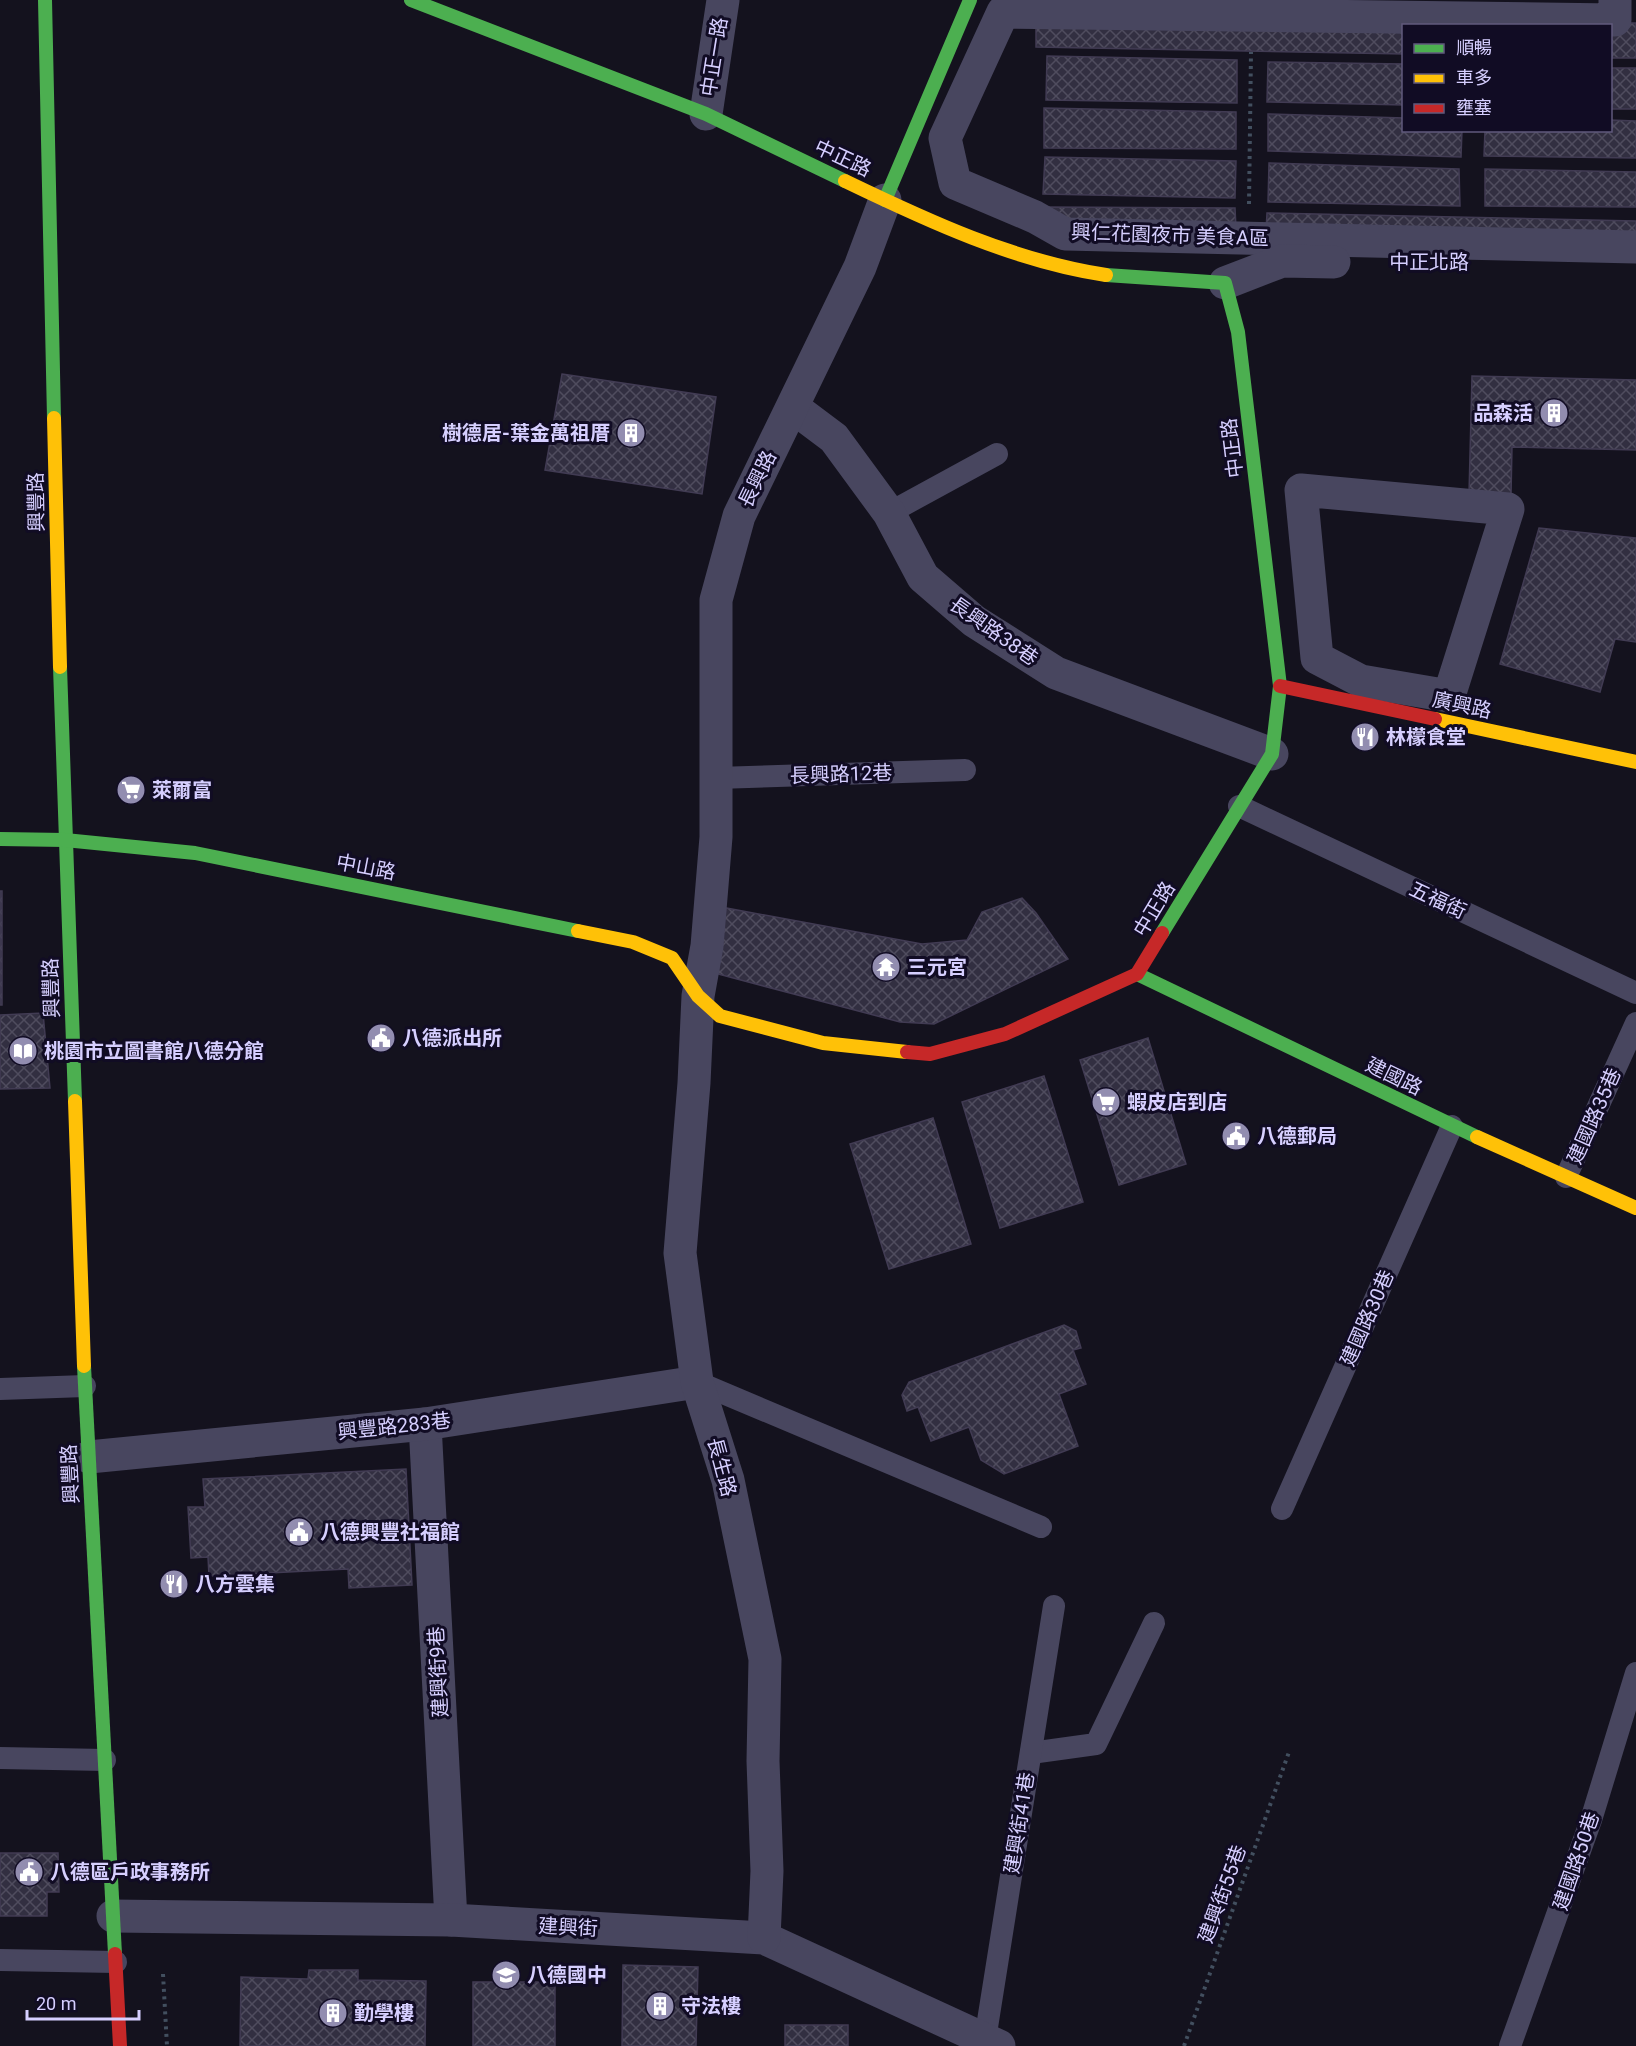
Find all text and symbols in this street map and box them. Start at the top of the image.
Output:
street label: 中正一路 [696,16,732,98]
legend [1402,24,1612,132]
text: 順暢 [1456,37,1492,58]
text: 車多 [1456,67,1492,88]
text: 壅塞 [1456,97,1492,118]
street label: 中正路 [811,134,875,182]
street label: 興仁花園夜市 美食A區 [1071,220,1269,250]
street label: 中正北路 [1389,250,1469,274]
building icon: 品森活 [1538,397,1570,429]
place label: 品森活 [1473,401,1533,425]
building icon: 樹德居-葉金萬祖厝 [615,417,647,449]
street label: 中正路 [1216,417,1248,479]
place label: 樹德居-葉金萬祖厝 [442,421,610,445]
street label: 長興路 [733,447,781,511]
street label: 興豐路 [23,472,49,532]
street label: 長興路38巷 [945,592,1043,670]
street label: 廣興路 [1430,687,1494,723]
restaurant icon: 林檬食堂 [1349,721,1381,753]
place label: 林檬食堂 [1386,725,1466,749]
street label: 長興路12巷 [789,760,893,788]
supermarket icon: 萊爾富 [115,774,147,806]
place label: 萊爾富 [152,778,212,802]
street label: 中山路 [334,849,398,885]
street label: 五福街 [1406,876,1470,924]
street label: 中正路 [1128,877,1180,941]
temple icon: 三元宮 [870,951,902,983]
place label: 三元宮 [907,955,967,979]
street label: 興豐路 [38,958,64,1018]
public building icon: 八德派出所 [365,1022,397,1054]
place label: 八德派出所 [402,1026,502,1050]
library icon: 桃園市立圖書館八德分館 [7,1035,39,1067]
place label: 桃園市立圖書館八德分館 [44,1039,264,1063]
street label: 建國路 [1362,1052,1426,1100]
street label: 建國路35巷 [1562,1064,1626,1168]
supermarket icon: 蝦皮店到店 [1090,1086,1122,1118]
place label: 蝦皮店到店 [1127,1090,1227,1114]
public building icon: 八德郵局 [1220,1120,1252,1152]
place label: 八德郵局 [1257,1124,1337,1148]
street label: 建國路30巷 [1335,1266,1399,1370]
street label: 興豐路283巷 [336,1408,452,1444]
street label: 長生路 [703,1435,741,1499]
street label: 興豐路 [56,1443,84,1505]
public building icon: 八德興豐社福館 [283,1516,315,1548]
place label: 八德興豐社福館 [320,1520,460,1544]
restaurant icon: 八方雲集 [158,1568,190,1600]
place label: 八方雲集 [195,1572,275,1596]
street label: 建興街9巷 [424,1626,452,1718]
street label: 建興街41巷 [999,1771,1039,1875]
street label: 建國路50巷 [1548,1809,1604,1913]
street label: 建興街55巷 [1193,1842,1251,1946]
public building icon: 八德區戶政事務所 [13,1856,45,1888]
place label: 八德區戶政事務所 [50,1860,210,1884]
street label: 建興街 [537,1913,599,1941]
school or university icon: 八德國中 [490,1959,522,1991]
place label: 八德國中 [527,1963,607,1987]
scale bar [27,1983,140,2021]
building icon: 守法樓 [644,1990,676,2022]
text: 20 m [36,1993,76,2014]
place label: 守法樓 [681,1994,741,2018]
building icon: 勤學樓 [317,1997,349,2029]
place label: 勤學樓 [354,2001,414,2025]

